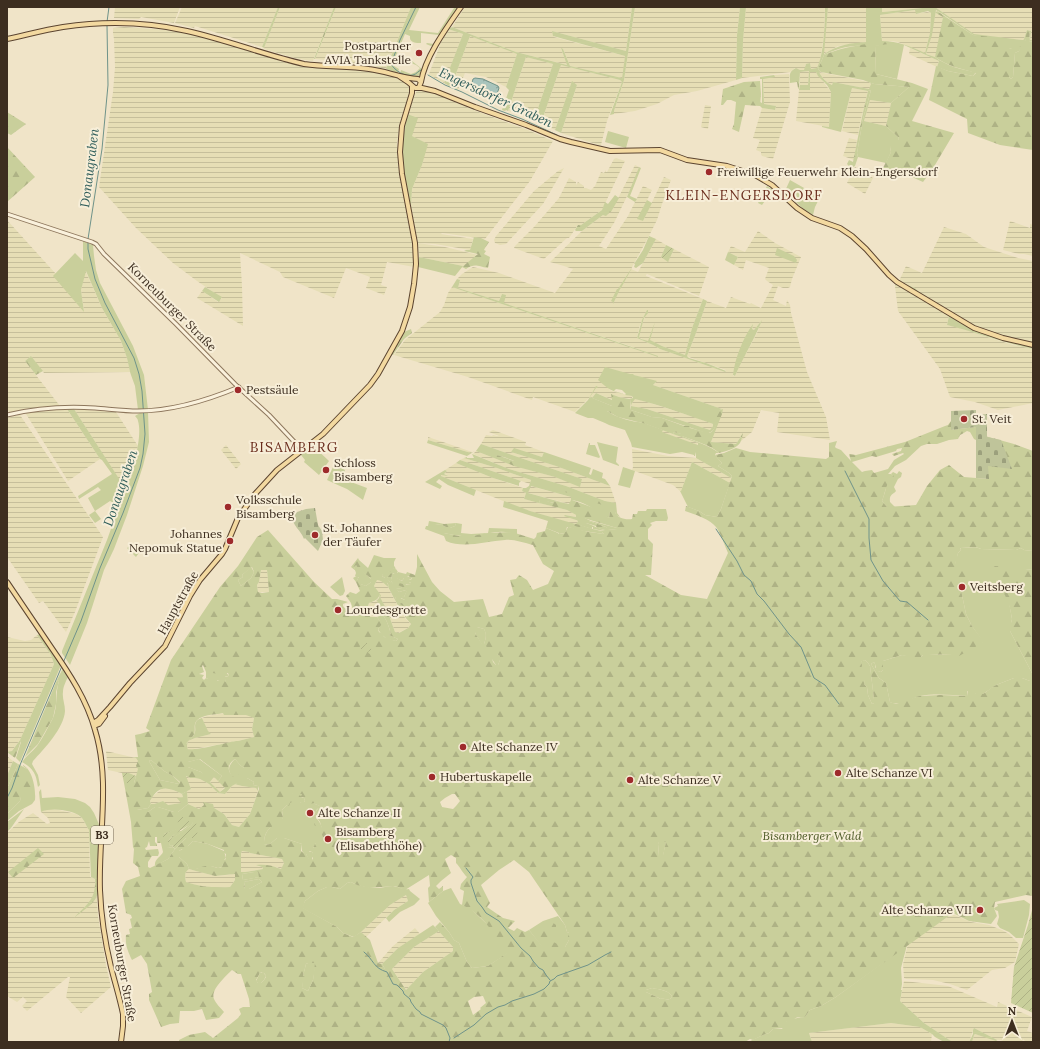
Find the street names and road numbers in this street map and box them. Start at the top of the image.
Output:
street label: Korneuburger Straße [125,259,220,354]
street label: Hauptstraße [154,568,201,637]
road number: B3 [91,826,113,844]
street label: Korneuburger Straße [105,903,140,1023]

